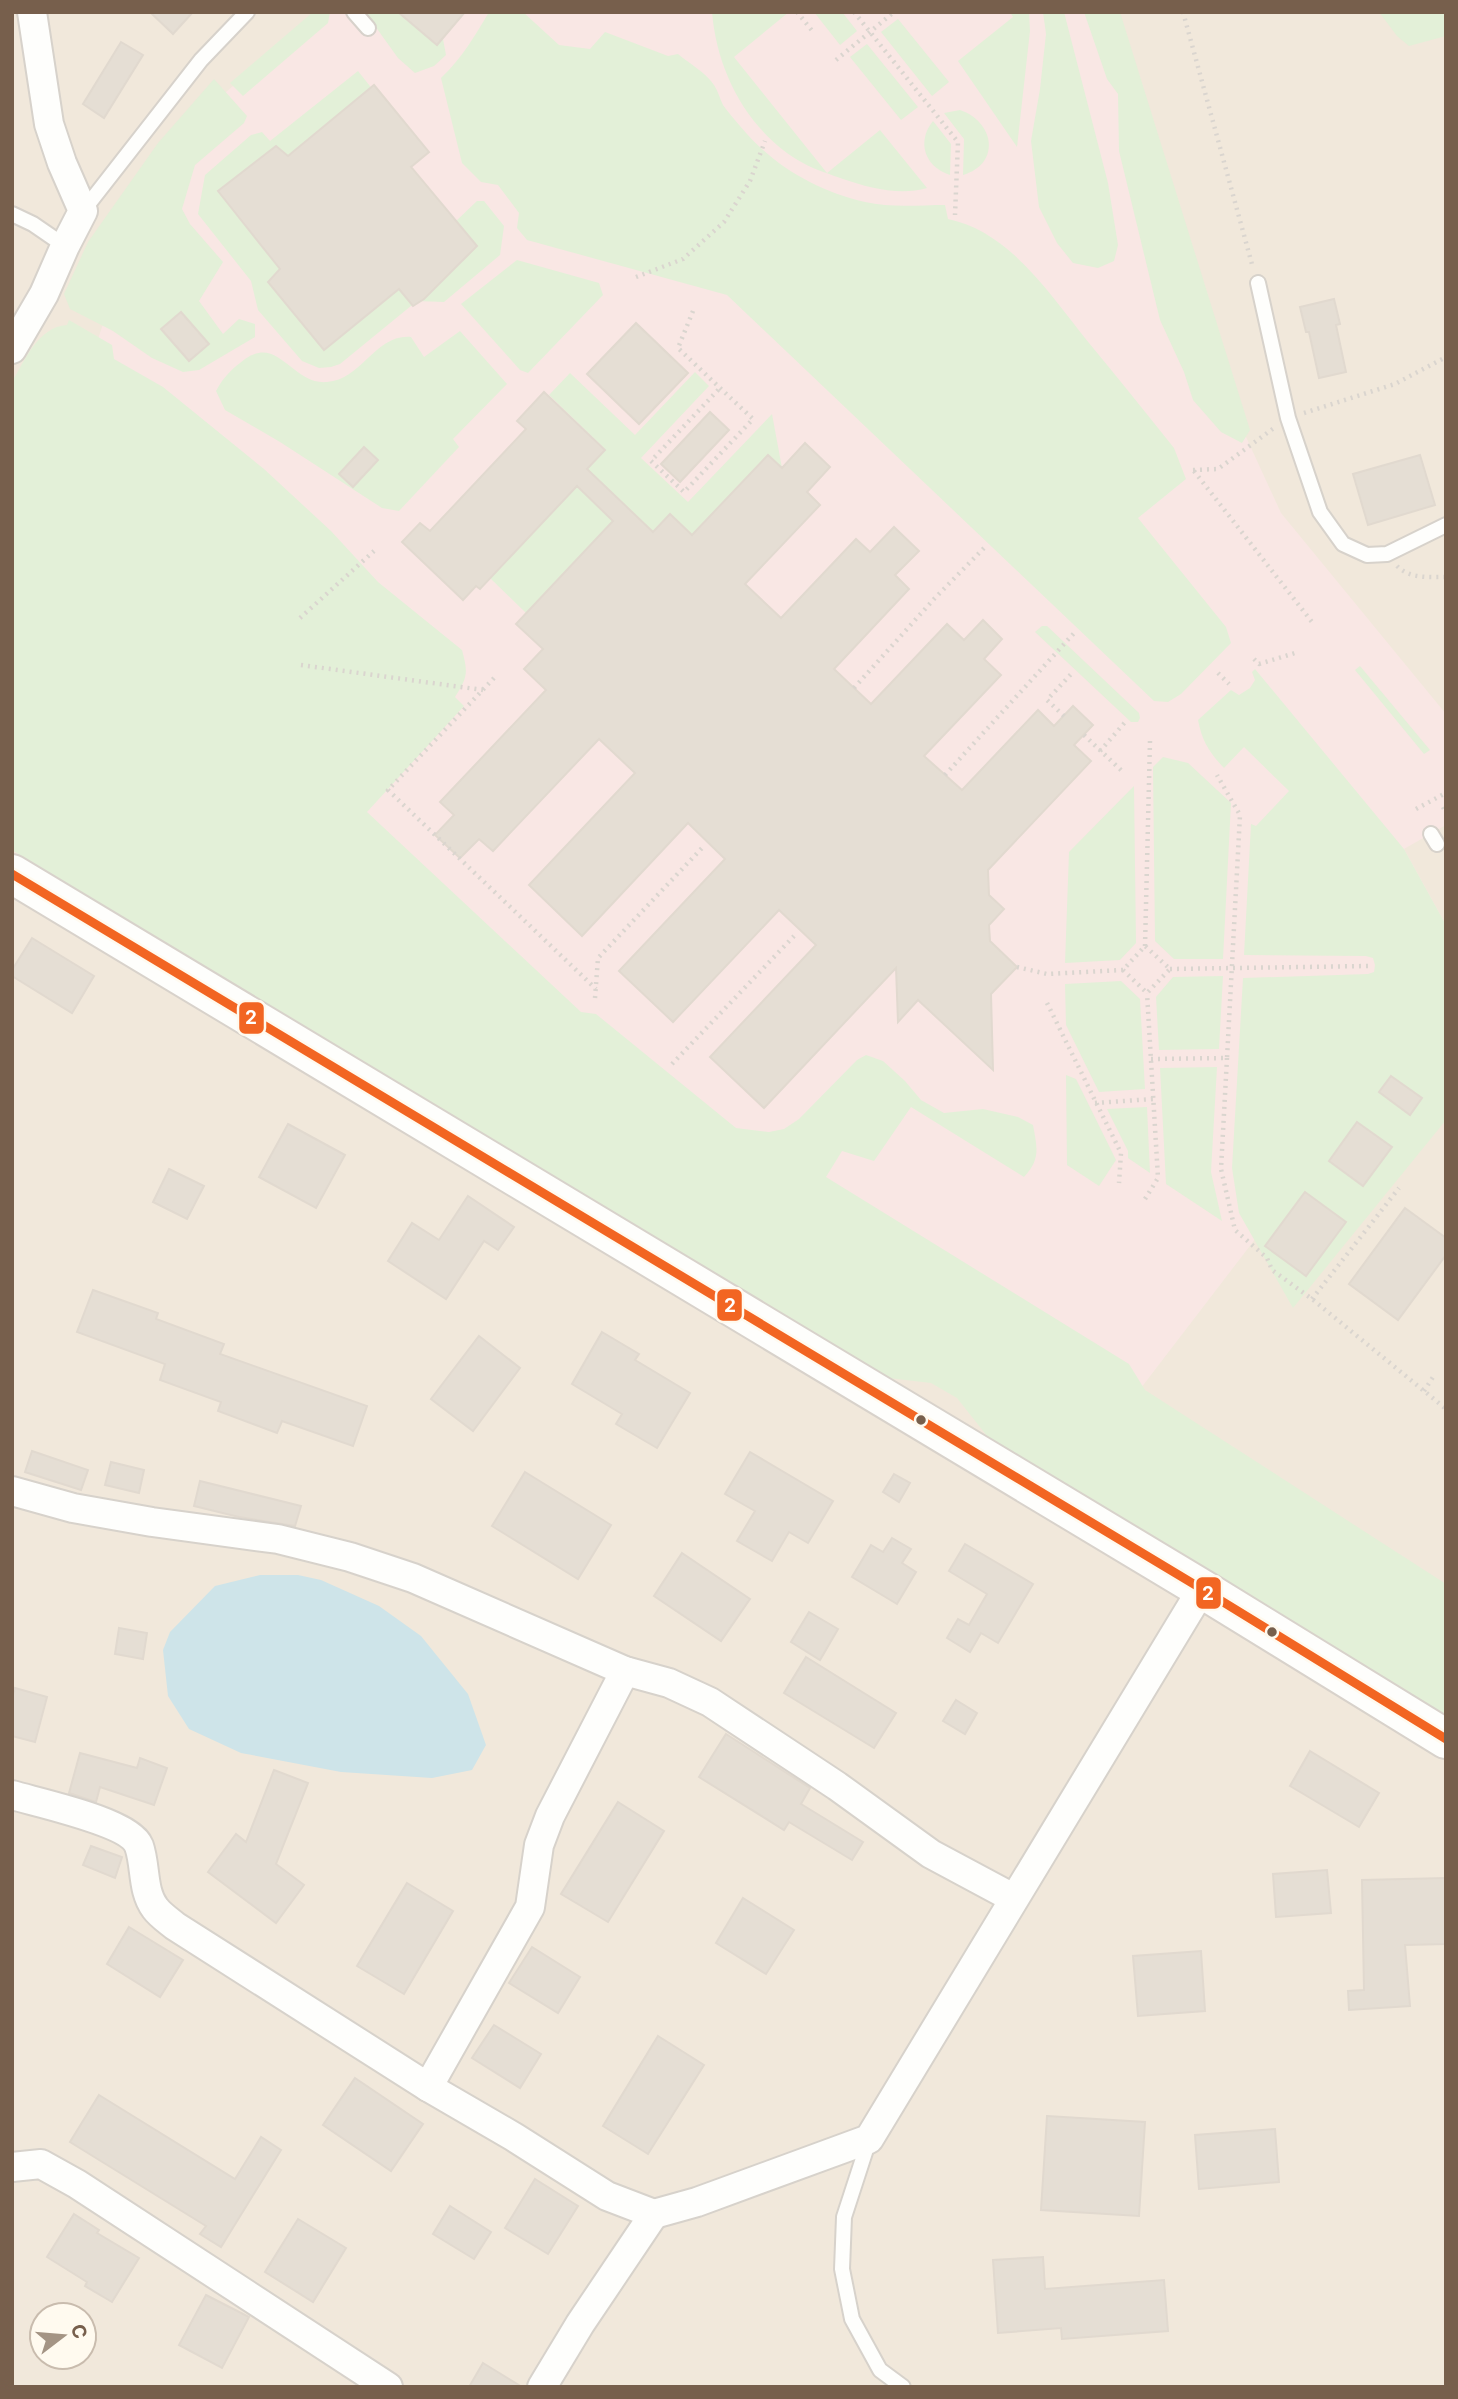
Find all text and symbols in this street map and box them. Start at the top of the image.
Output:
line badge: 2 [238,1001,265,1035]
text: 2 [245,1006,257,1029]
line badge: 2 [716,1288,743,1322]
text: 2 [724,1294,736,1317]
unlabelled marker [914,1413,928,1427]
line badge: 2 [1195,1576,1222,1610]
text: 2 [1202,1582,1214,1605]
unlabelled marker [1265,1625,1279,1639]
north arrow [28,2301,98,2371]
text: С [66,2322,92,2341]

